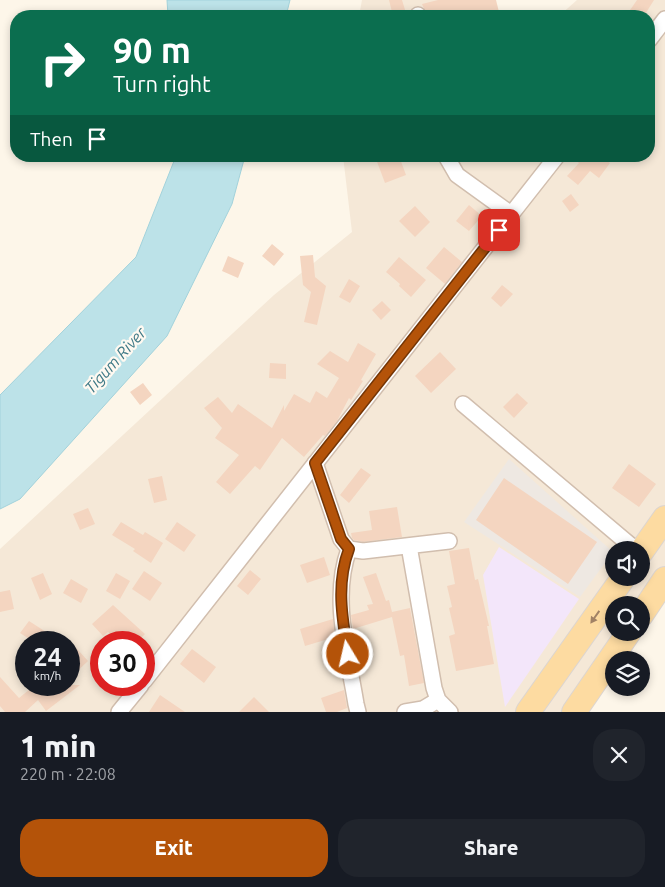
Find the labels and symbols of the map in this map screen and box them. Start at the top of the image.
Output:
pin [478,209,520,251]
water label: Tigum River [81,323,150,397]
one-way arrow [590,610,600,624]
position arrow [321,627,373,679]
speed limit sign: 30 [90,631,155,696]

